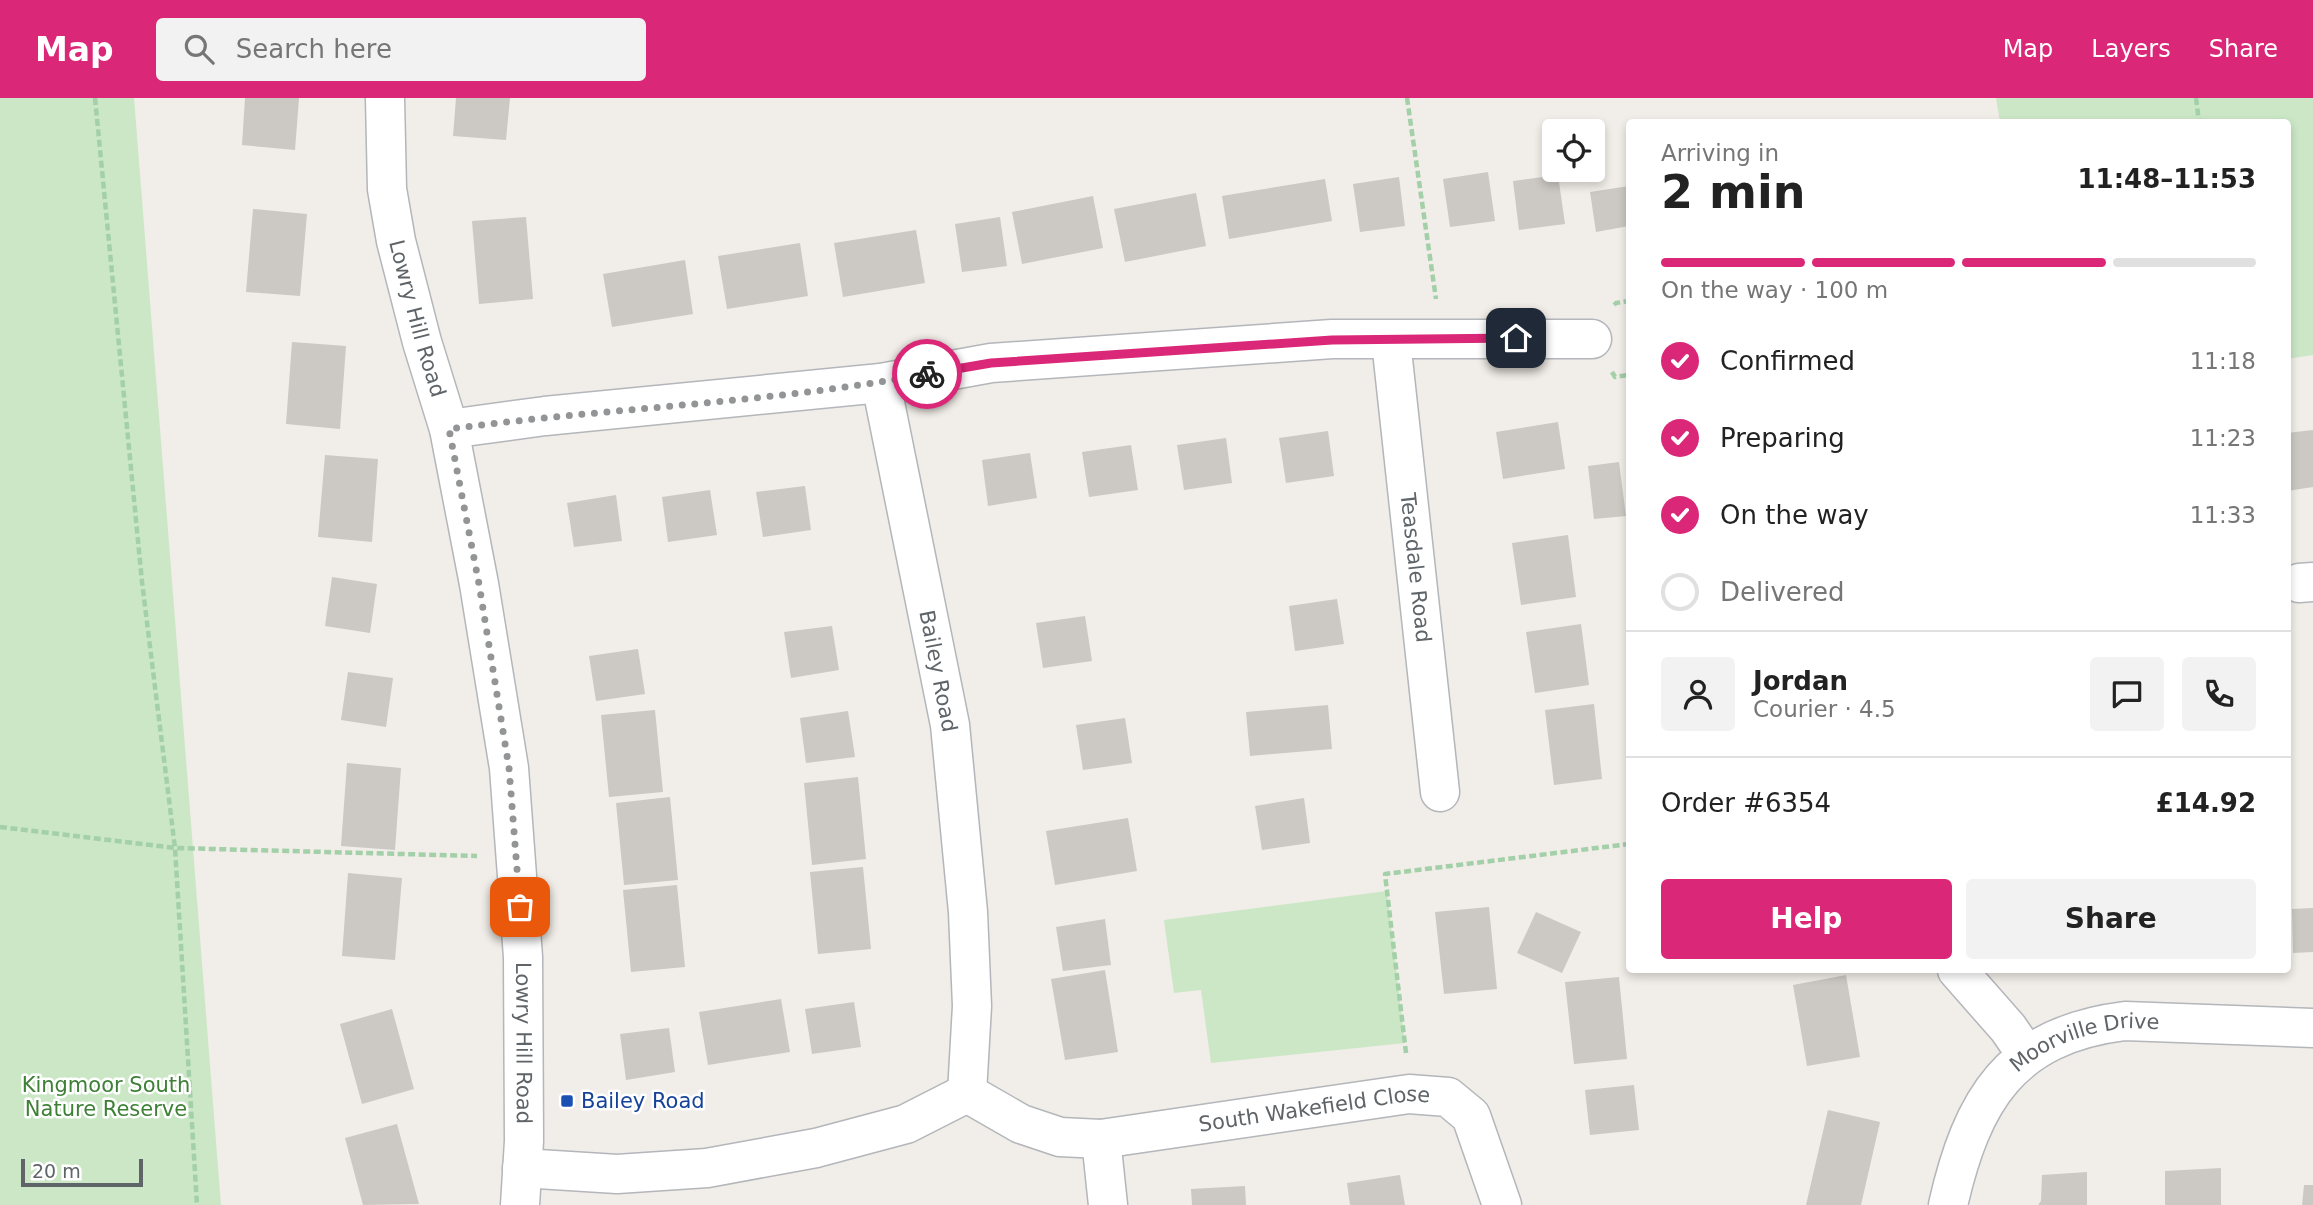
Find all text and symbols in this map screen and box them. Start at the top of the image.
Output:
search box [156,18,646,81]
text: Map [35,30,114,69]
icon: search [180,30,218,68]
text: Search here [236,34,392,64]
text: Map [2003,35,2053,63]
text: Layers [2091,35,2171,63]
text: Share [2209,35,2278,63]
map controls [1542,119,1605,182]
button: locate [1542,119,1605,182]
text: Arriving in [1661,140,1779,166]
text: 11:48–11:53 [2077,164,2256,194]
text: 2 min [1661,165,1805,219]
street label: Lowry Hill Road [384,237,450,400]
text: On the way · 100 m [1661,277,1888,303]
pin [1486,308,1546,368]
icon: home [1497,319,1535,357]
courier [892,339,962,409]
icon: check [1661,342,1699,380]
text: Confirmed [1720,346,1855,376]
text: 11:18 [2190,348,2256,374]
icon: bike [908,355,946,393]
icon: check [1661,419,1699,457]
text: Preparing [1720,423,1845,453]
text: 11:23 [2190,425,2256,451]
street label: Teasdale Road [1395,491,1436,644]
icon: check [1661,496,1699,534]
text: On the way [1720,500,1869,530]
text: 11:33 [2190,502,2256,528]
text: Delivered [1720,577,1844,607]
street label: Bailey Road [914,608,962,734]
button: person [1661,657,1735,731]
button: chat [2090,657,2164,731]
button: phone [2182,657,2256,731]
text: Jordan [1753,666,1848,696]
text: Courier · 4.5 [1753,696,1896,722]
text: Order #6354 [1661,788,1831,818]
text: £14.92 [2156,788,2256,818]
pin [490,877,550,937]
button: Help [1661,879,1952,959]
button: Share [1966,879,2256,959]
icon: bag [501,888,539,926]
street label: Lowry Hill Road [511,962,536,1124]
street label: Moorville Drive [2005,1009,2160,1077]
park label: Kingmoor South Nature Reserve [22,1073,190,1121]
street label: South Wakefield Close [1197,1082,1431,1137]
place label: Bailey Road [581,1089,705,1113]
marker: Bailey Road [559,1093,575,1109]
scale bar [21,1156,144,1188]
text: 20 m [32,1160,81,1182]

